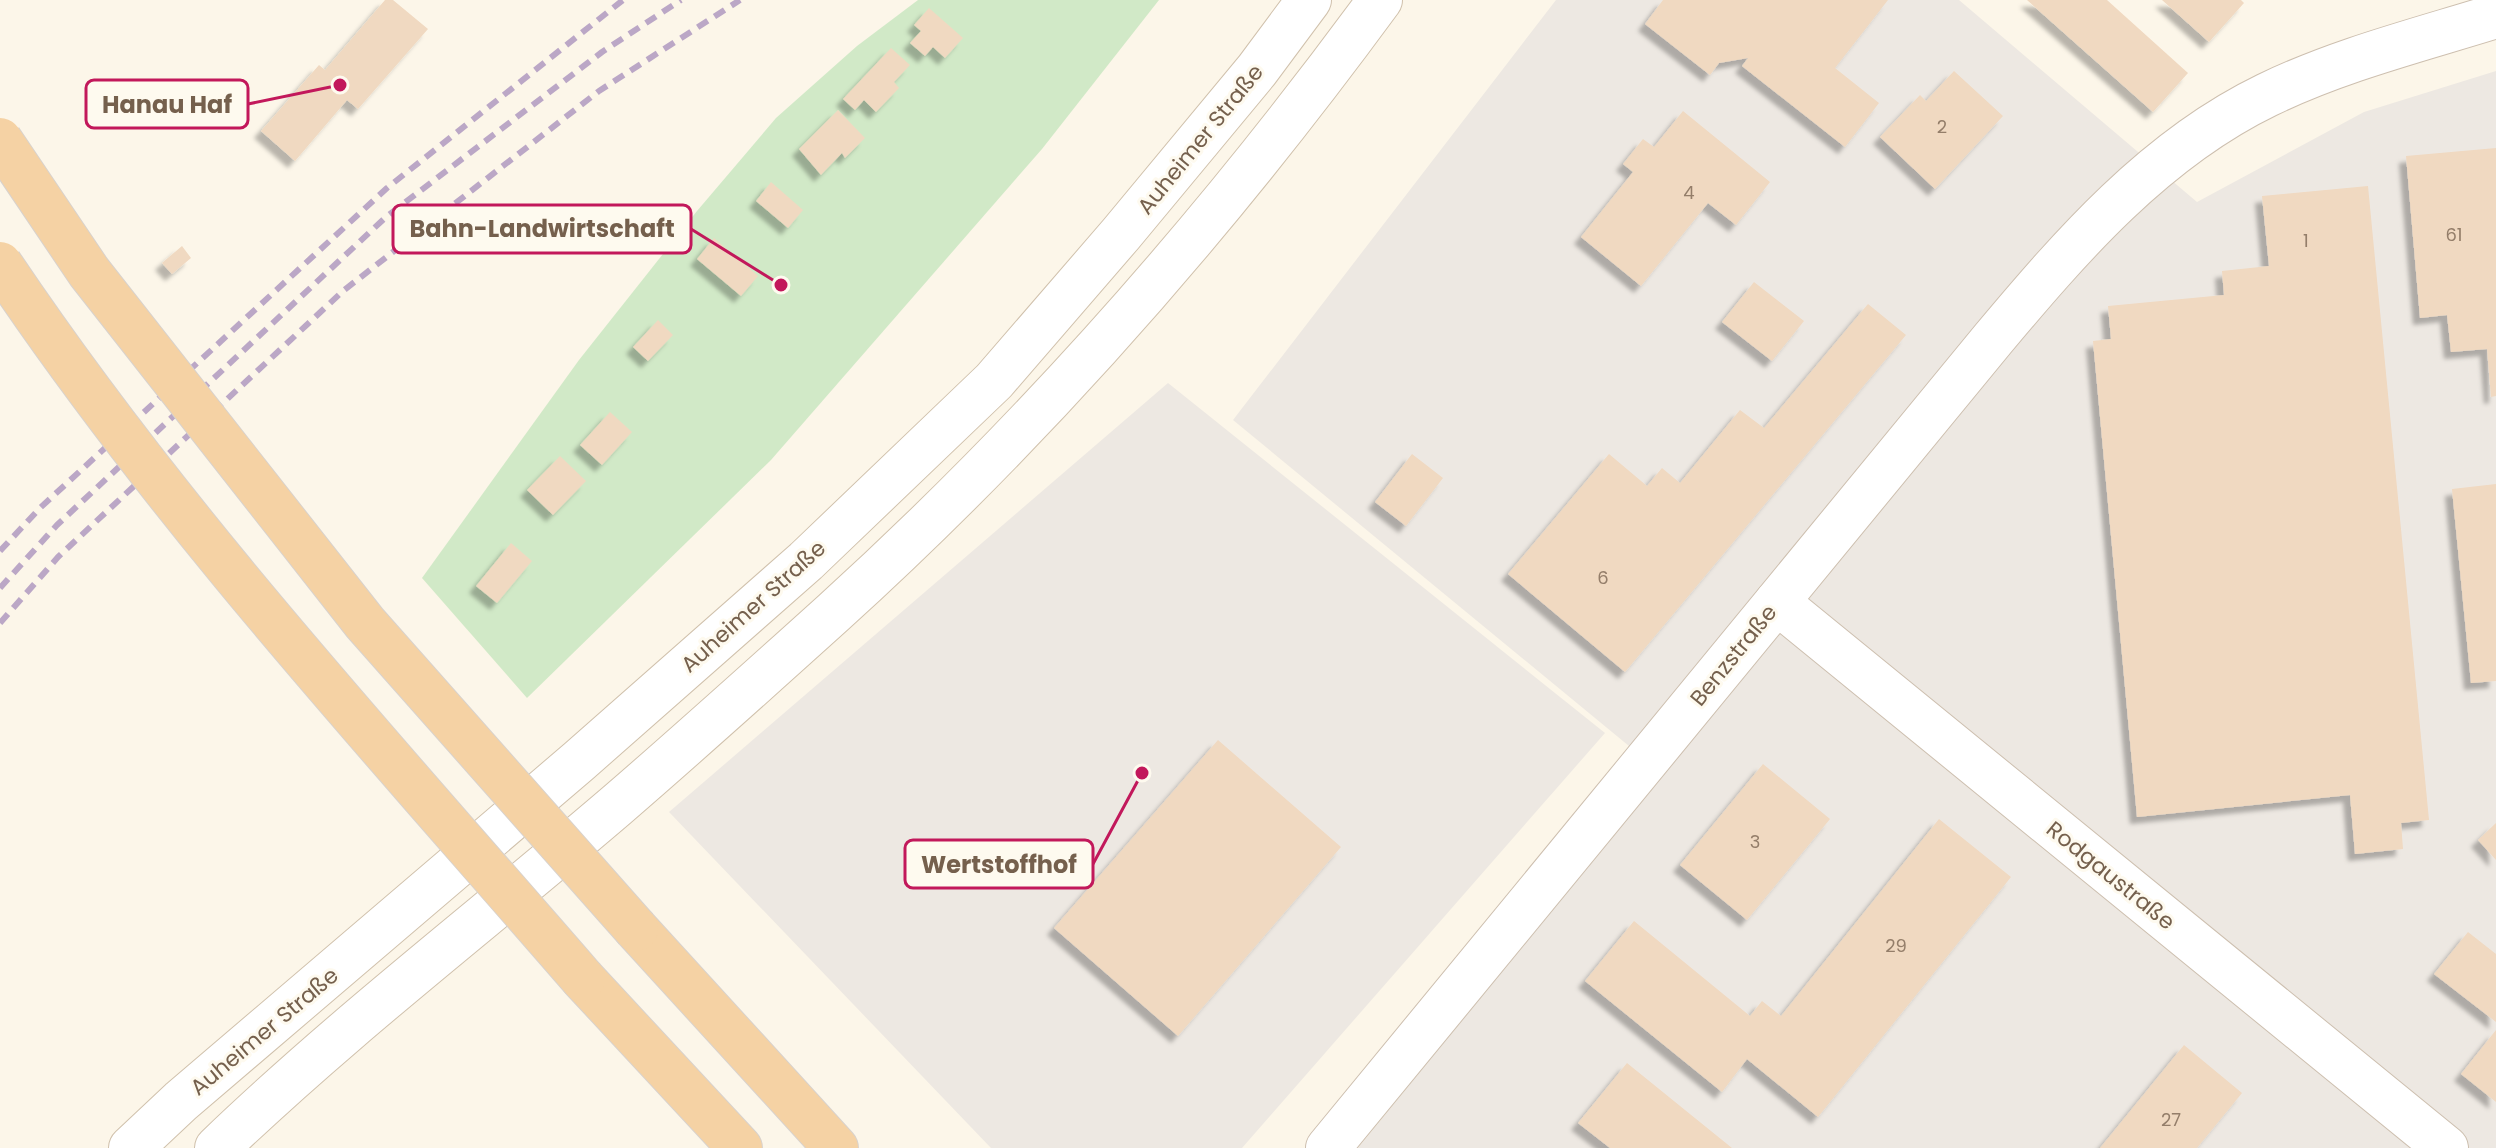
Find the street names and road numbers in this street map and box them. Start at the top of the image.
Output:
street label: Auheimer Straße [1130,58,1271,221]
street label: Auheimer Straße [674,533,832,680]
street label: Benzstraße [1683,598,1784,713]
street label: Rodgaustraße [2040,814,2182,937]
street label: Auheimer Straße [183,960,345,1103]

